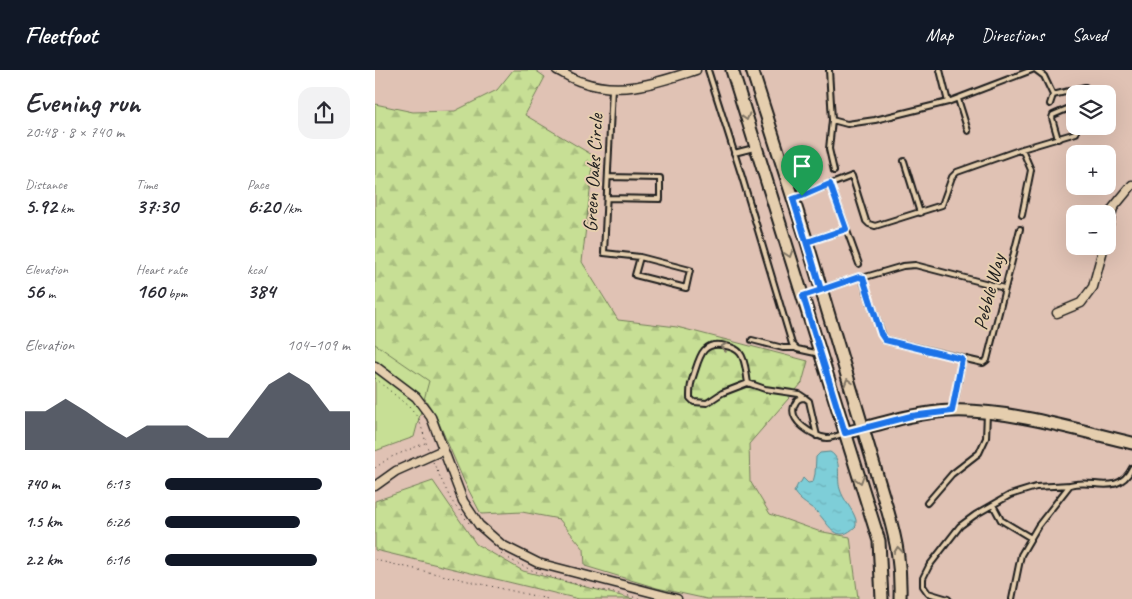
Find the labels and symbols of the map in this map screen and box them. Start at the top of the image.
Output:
street label: Green Oaks Circle [577,112,609,233]
one-way arrow [741,112,751,120]
pin [781,145,823,196]
one-way arrow [784,249,794,257]
street label: Pebble Way [968,250,1011,332]
one-way arrow [720,342,728,353]
one-way arrow [844,378,854,387]
one-way arrow [854,475,864,483]
one-way arrow [893,546,904,554]

